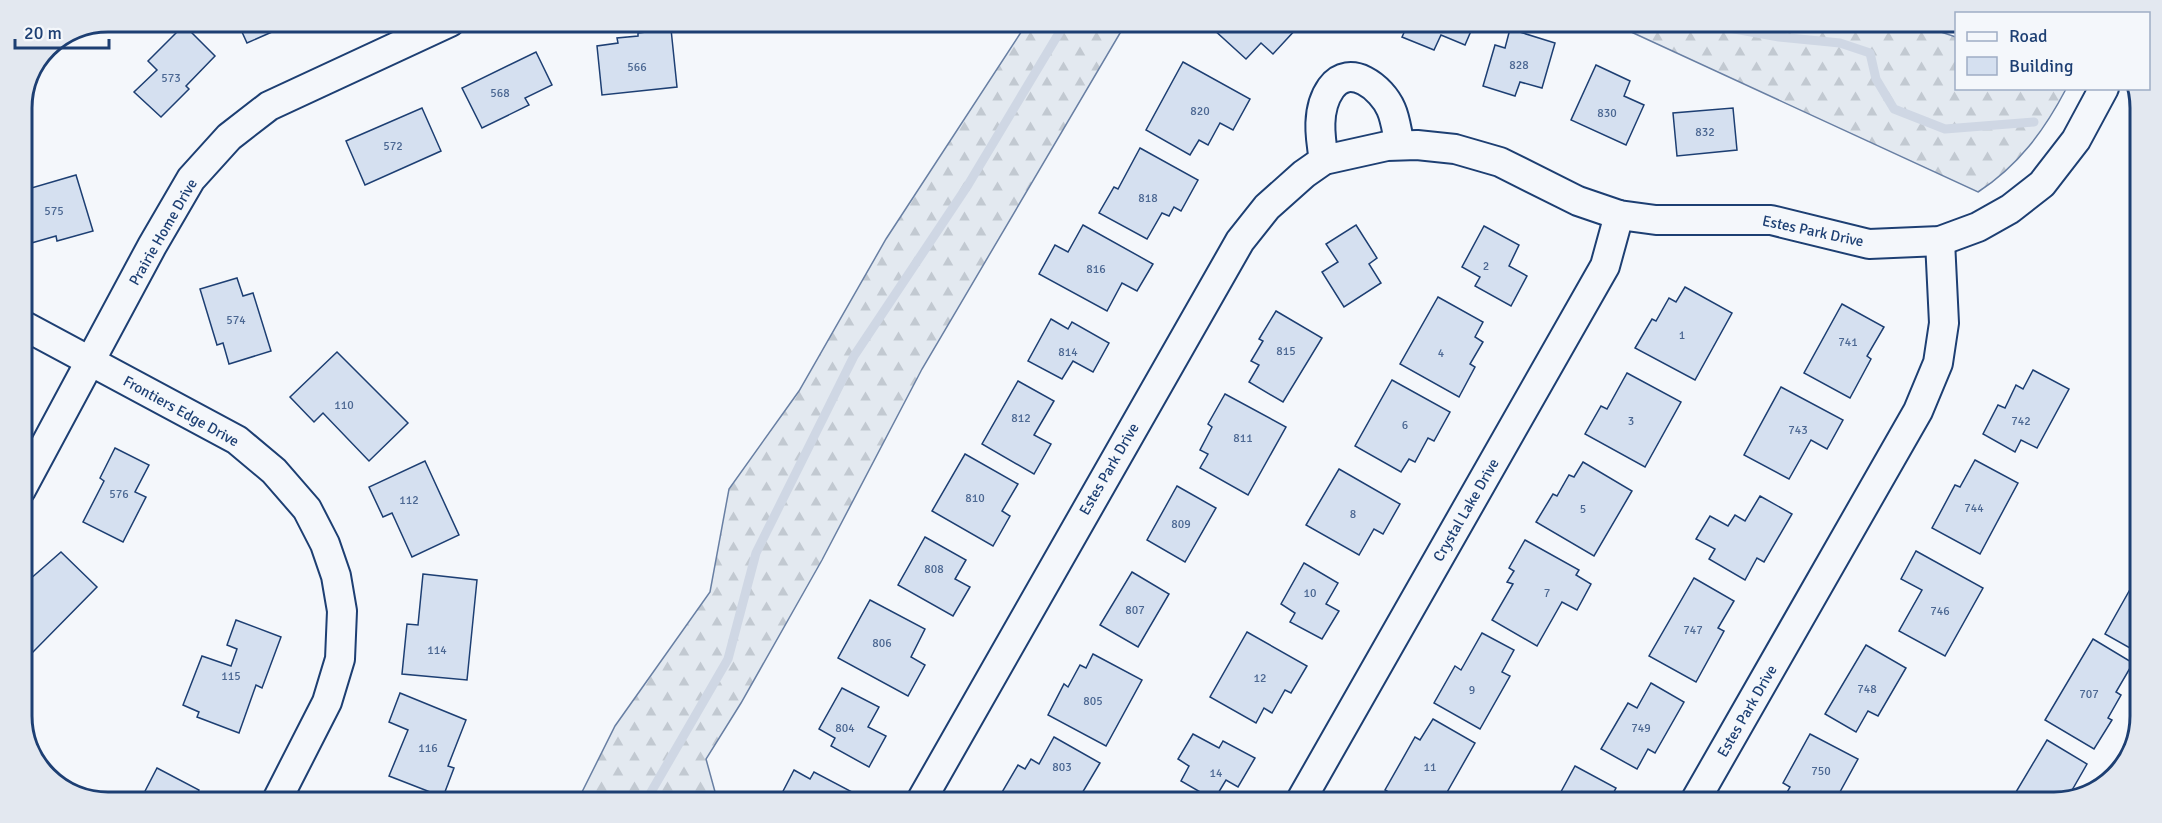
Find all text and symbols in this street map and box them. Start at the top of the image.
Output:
scale bar [15,12,110,50]
legend [1955,12,2150,90]
text: 20 m [24,22,62,44]
text: Road [2009,25,2048,47]
text: Building [2009,55,2073,77]
house number: 828 [1509,58,1529,73]
house number: 566 [627,60,647,75]
house number: 573 [161,71,181,86]
house number: 568 [490,86,510,101]
house number: 820 [1190,104,1210,119]
house number: 830 [1597,106,1617,121]
house number: 832 [1695,125,1715,140]
house number: 572 [383,139,403,154]
street label: Prairie Home Drive [125,175,201,289]
house number: 818 [1138,191,1158,206]
house number: 575 [44,204,64,219]
street label: Estes Park Drive [1761,211,1865,251]
house number: 2 [1483,259,1489,274]
house number: 816 [1086,262,1106,277]
house number: 574 [226,313,246,328]
house number: 1 [1679,328,1685,343]
house number: 741 [1838,335,1858,350]
house number: 815 [1276,344,1296,359]
house number: 814 [1058,345,1078,360]
house number: 4 [1438,346,1445,361]
street label: Frontiers Edge Drive [120,372,242,450]
house number: 110 [334,398,354,413]
house number: 812 [1011,411,1031,426]
house number: 3 [1628,414,1634,429]
house number: 742 [2011,414,2031,429]
house number: 6 [1402,418,1408,433]
street label: Estes Park Drive [1075,420,1143,518]
house number: 743 [1788,423,1808,438]
house number: 811 [1233,431,1253,446]
street label: Crystal Lake Drive [1429,455,1503,565]
house number: 576 [109,487,129,502]
house number: 810 [965,491,985,506]
house number: 112 [399,493,419,508]
house number: 744 [1964,501,1984,516]
house number: 5 [1580,502,1586,517]
house number: 8 [1350,507,1356,522]
house number: 809 [1171,517,1191,532]
house number: 808 [924,562,944,577]
house number: 10 [1304,586,1316,601]
house number: 7 [1544,586,1550,601]
house number: 807 [1125,603,1145,618]
house number: 746 [1930,604,1950,619]
house number: 747 [1683,623,1703,638]
house number: 806 [872,636,892,651]
house number: 114 [427,643,447,658]
street label: Estes Park Drive [1713,662,1781,760]
house number: 115 [221,669,241,684]
house number: 12 [1254,671,1266,686]
house number: 748 [1857,682,1877,697]
house number: 9 [1469,683,1475,698]
house number: 707 [2079,687,2099,702]
house number: 805 [1083,694,1103,709]
house number: 804 [835,721,855,736]
house number: 749 [1631,721,1651,736]
house number: 116 [418,741,438,756]
house number: 803 [1052,760,1072,775]
house number: 11 [1424,760,1436,775]
house number: 750 [1811,764,1831,779]
house number: 14 [1210,766,1223,781]

